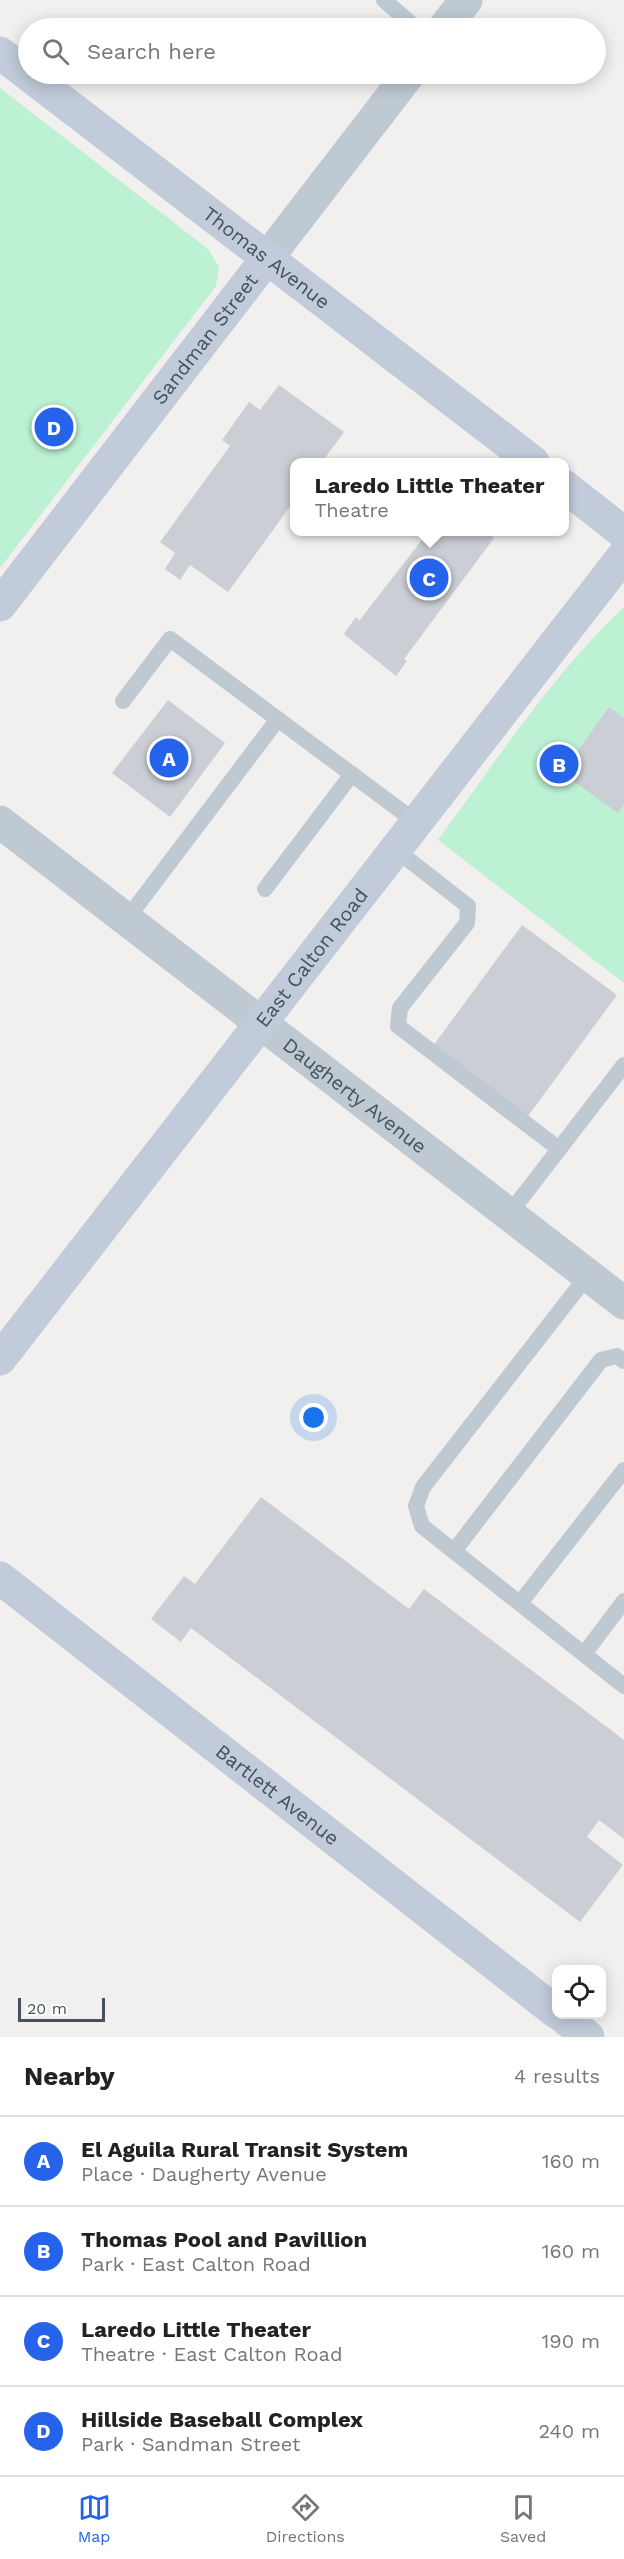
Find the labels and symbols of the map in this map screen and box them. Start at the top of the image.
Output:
street label: Thomas Avenue [198,201,335,314]
street label: Sandman Street [147,268,263,409]
pin: D [34,404,74,450]
pin: C [410,556,448,600]
pin: A [150,736,188,780]
pin: B [540,742,578,786]
street label: East Calton Road [250,884,373,1032]
street label: Daugherty Avenue [278,1033,432,1159]
your location [299,1403,328,1432]
street label: Bartlett Avenue [211,1739,344,1850]
scale bar [18,1995,105,2022]

